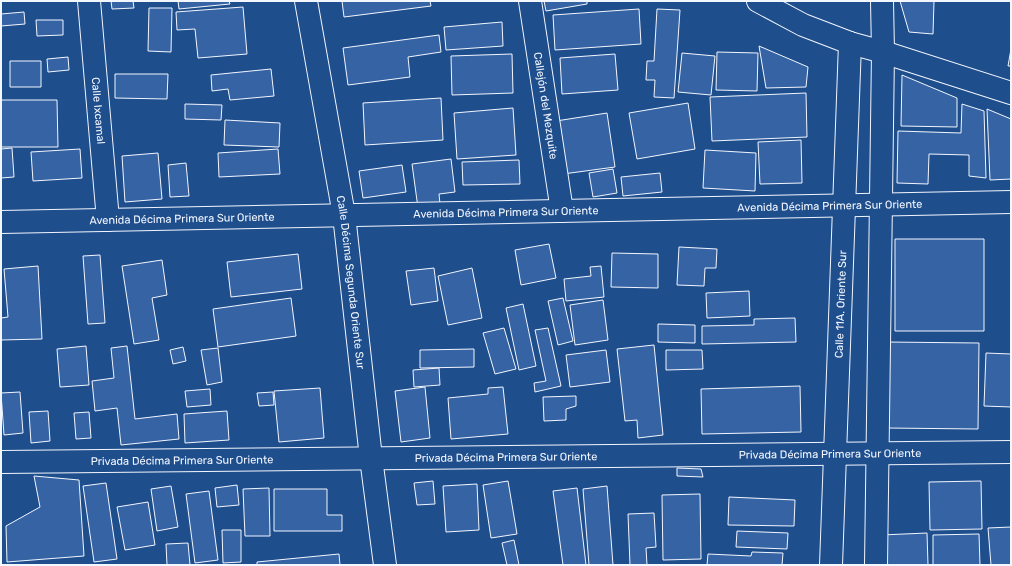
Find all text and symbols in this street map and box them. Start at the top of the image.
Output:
street label: Callejón del Mezquite [531,51,560,160]
street label: Calle Ixcamal [89,77,107,145]
street label: Calle Décima Segunda Oriente Sur [334,194,367,371]
street label: Avenida Décima Primera Sur Oriente [737,198,923,214]
street label: Avenida Décima Primera Sur Oriente [413,204,599,221]
street label: Avenida Décima Primera Sur Oriente [89,211,275,227]
street label: Calle 11A. Oriente Sur [833,249,849,358]
street label: Privada Décima Primera Sur Oriente [739,447,921,462]
street label: Privada Décima Primera Sur Oriente [415,450,597,465]
street label: Privada Décima Primera Sur Oriente [91,453,273,468]

